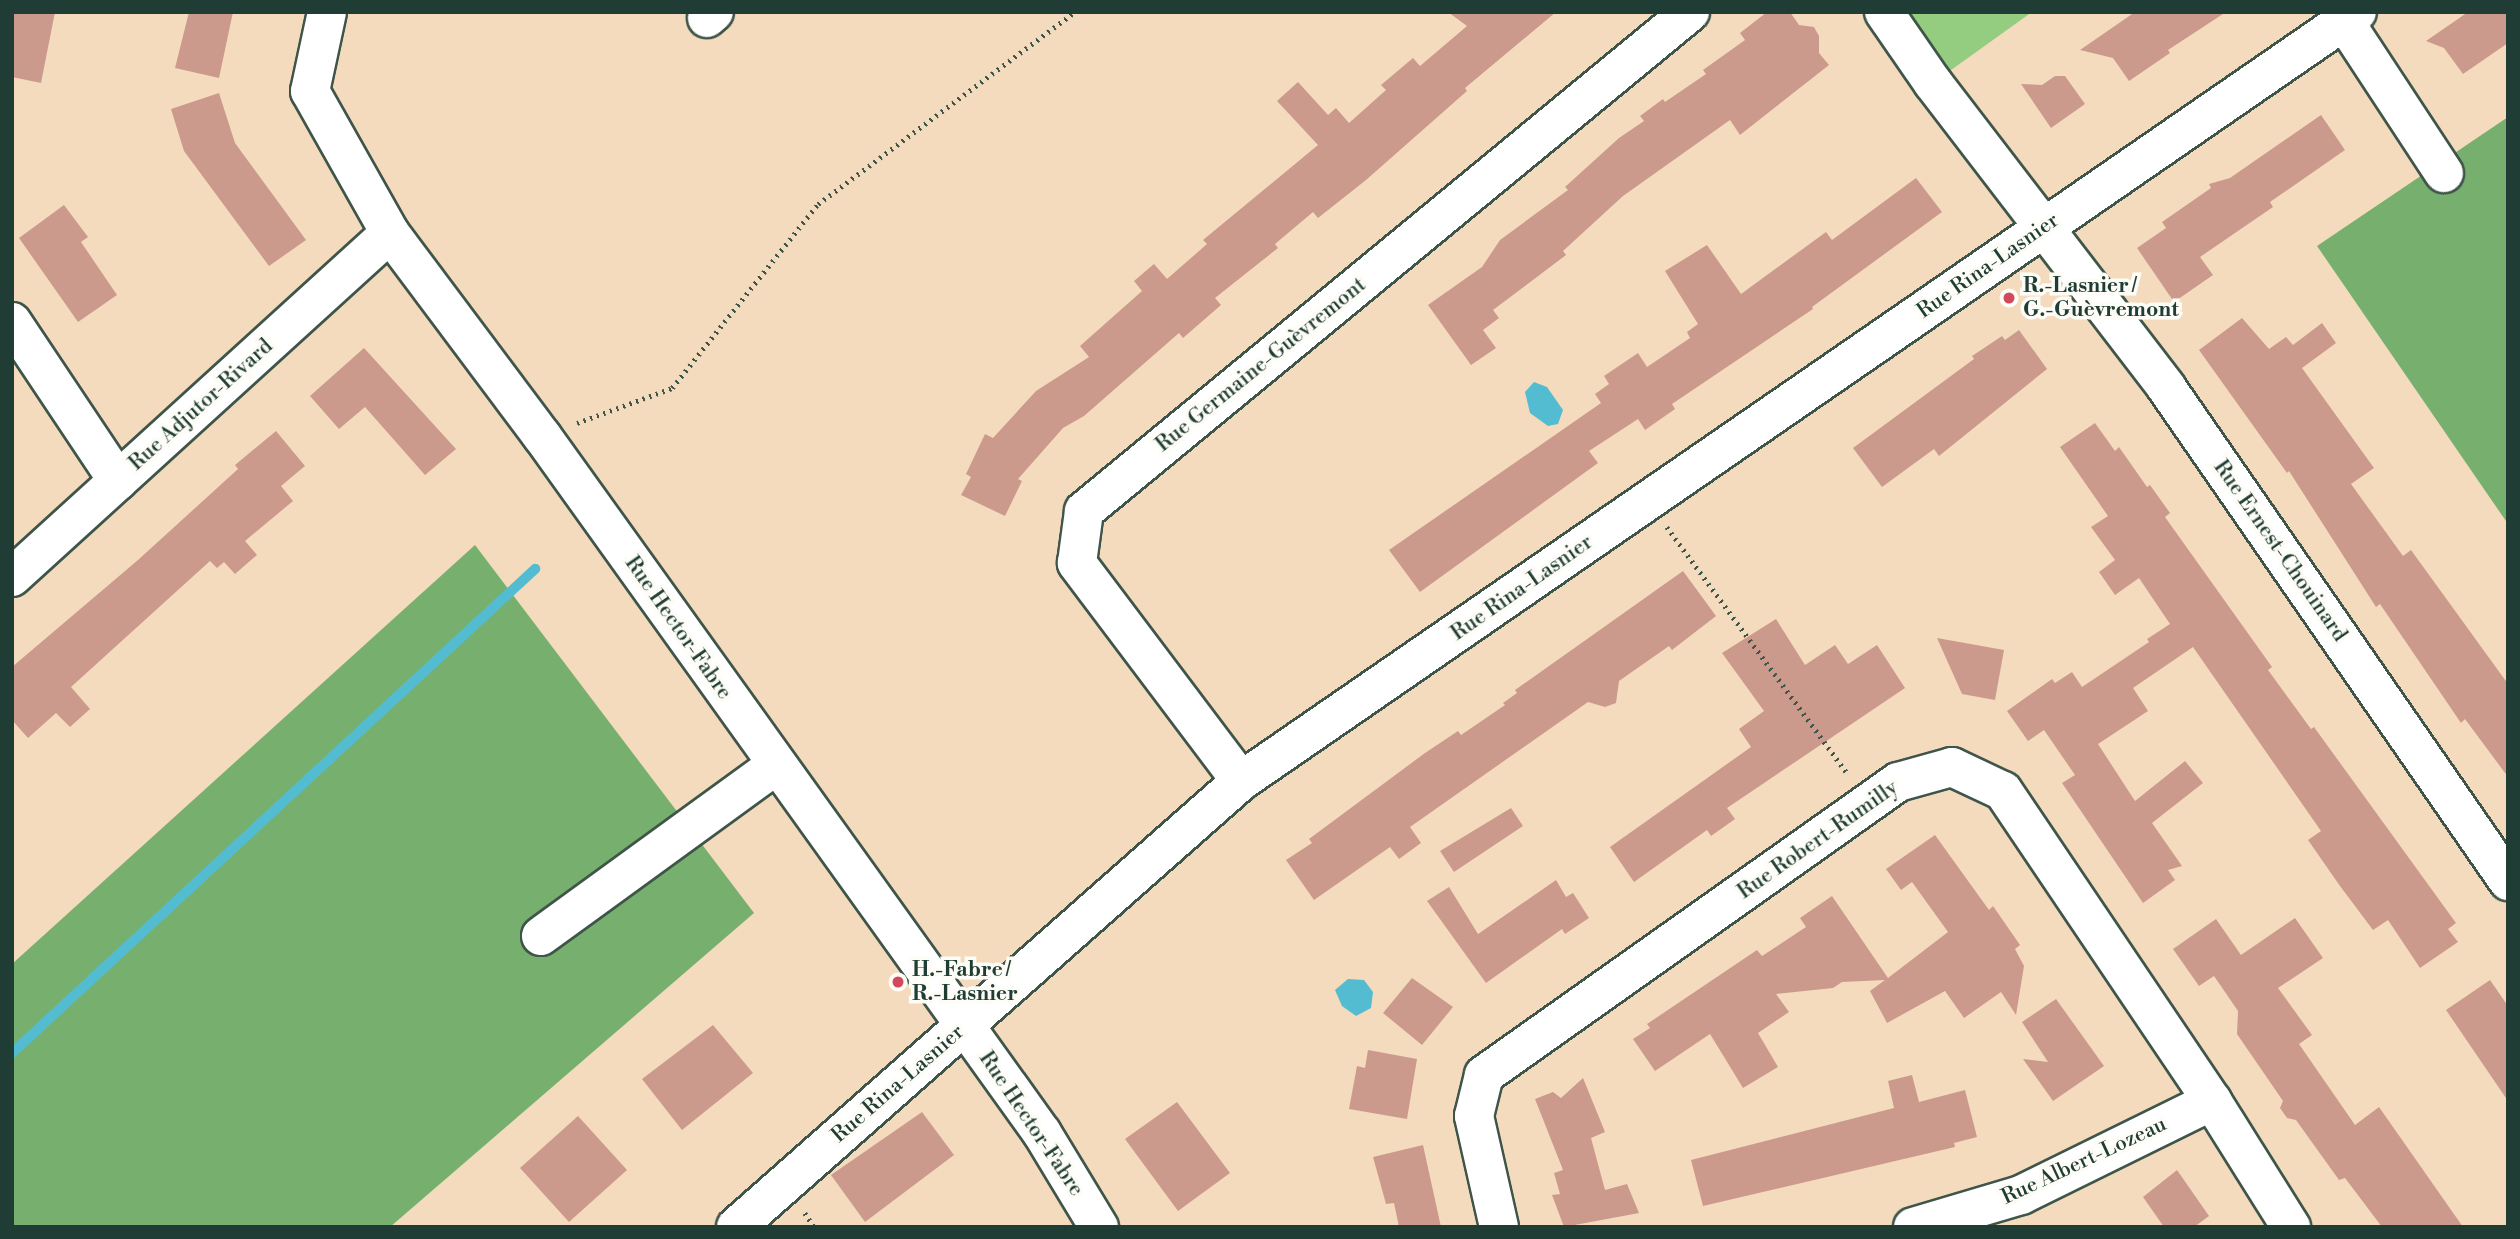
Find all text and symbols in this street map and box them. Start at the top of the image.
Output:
street label: Rue Rina-Lasnier [1912,208,2064,324]
street label: Rue Germaine-Guèvremont [1151,272,1371,458]
place label: R.-Lasnier / G.-Guèvremont [2023,273,2179,323]
marker: R.-Lasnier / G.-Guèvremont [2001,290,2017,306]
street label: Rue Adjutor-Rivard [124,334,278,476]
street label: Rue Ernest-Chouinard [2208,455,2352,647]
street label: Rue Rina-Lasnier [1446,530,1598,646]
street label: Rue Hector-Fabre [619,551,737,705]
street label: Rue Robert-Rumilly [1733,775,1903,905]
place label: H.-Fabre / R.-Lasnier [912,957,1018,1007]
marker: H.-Fabre / R.-Lasnier [890,974,906,990]
street label: Rue Rina-Lasnier [827,1020,969,1148]
street label: Rue Hector-Fabre [973,1047,1089,1201]
street label: Rue Albert-Lozeau [1998,1112,2170,1210]

